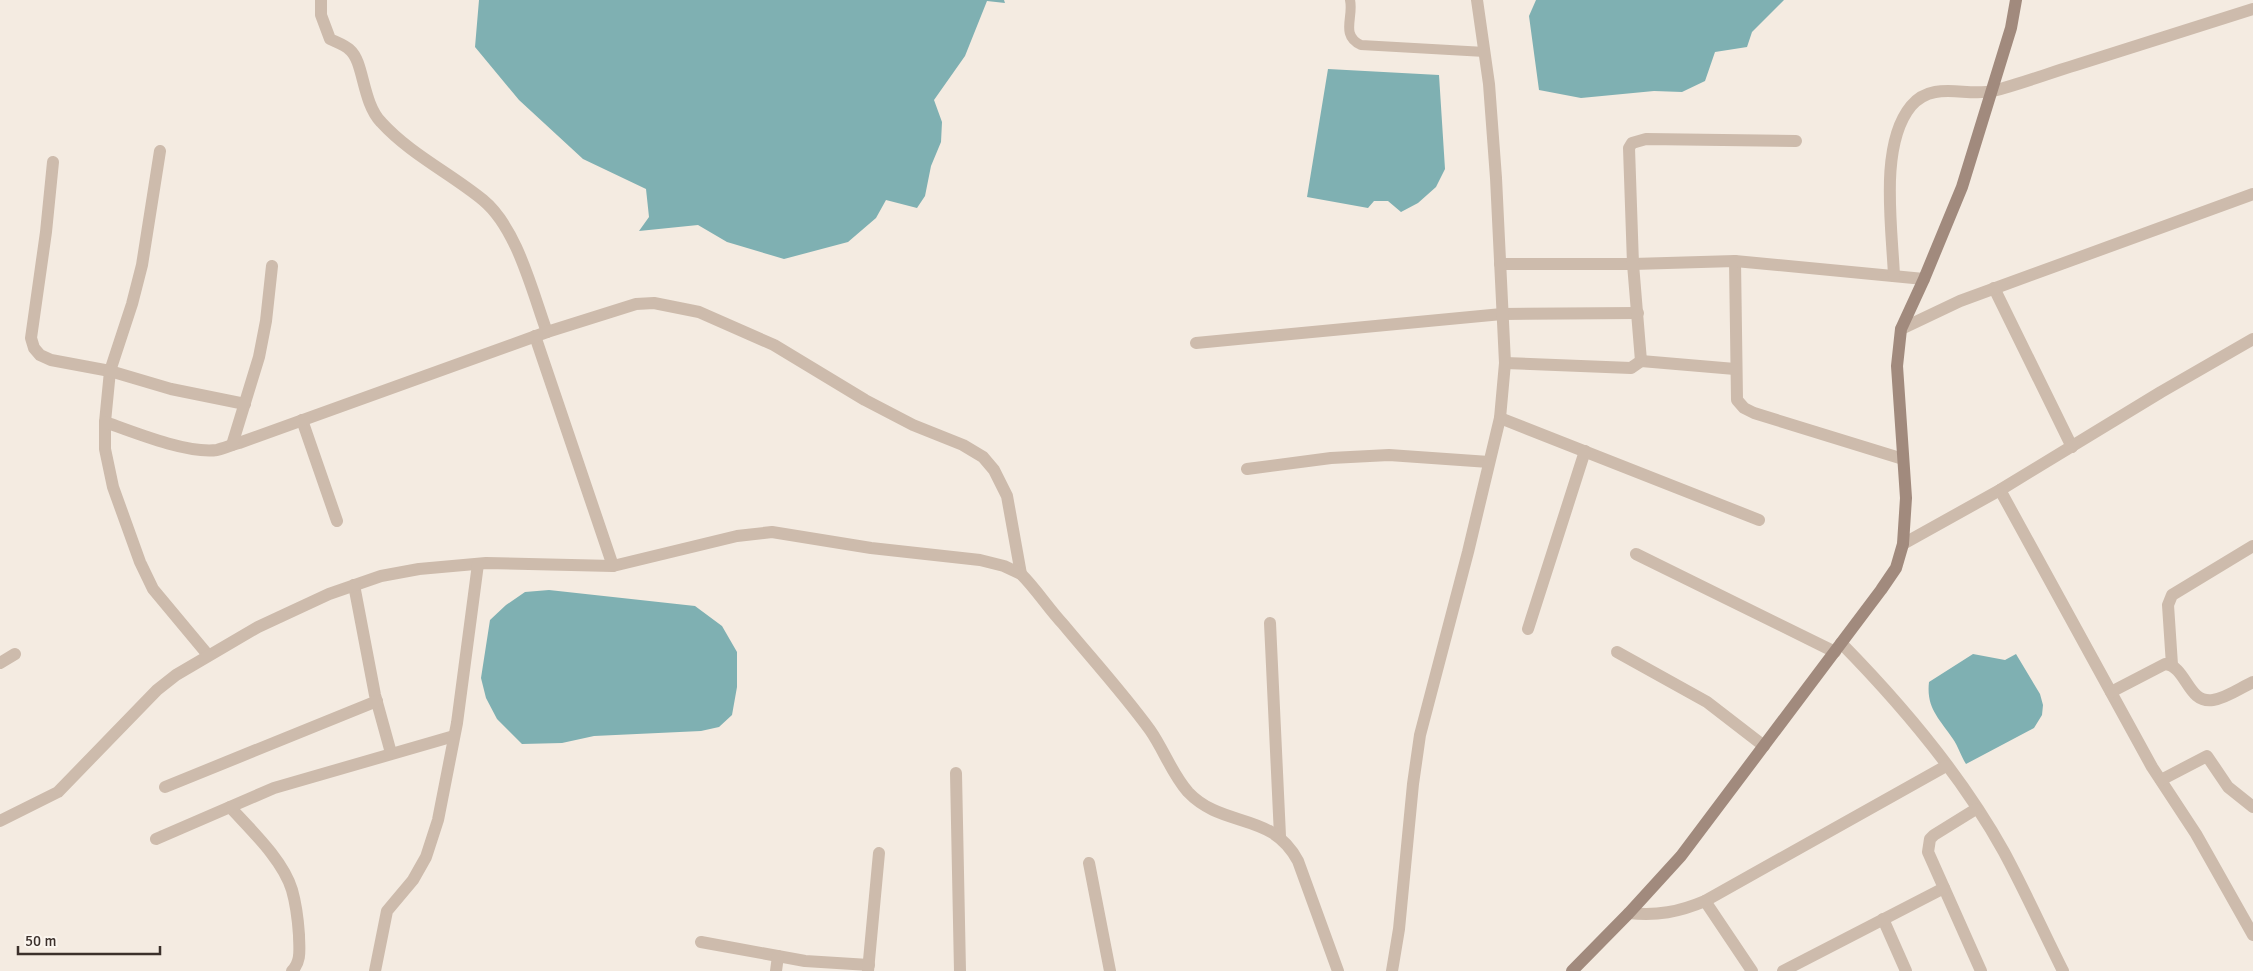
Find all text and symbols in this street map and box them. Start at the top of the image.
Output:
scale bar [18,924,160,956]
text: 50 m [25,932,56,950]

